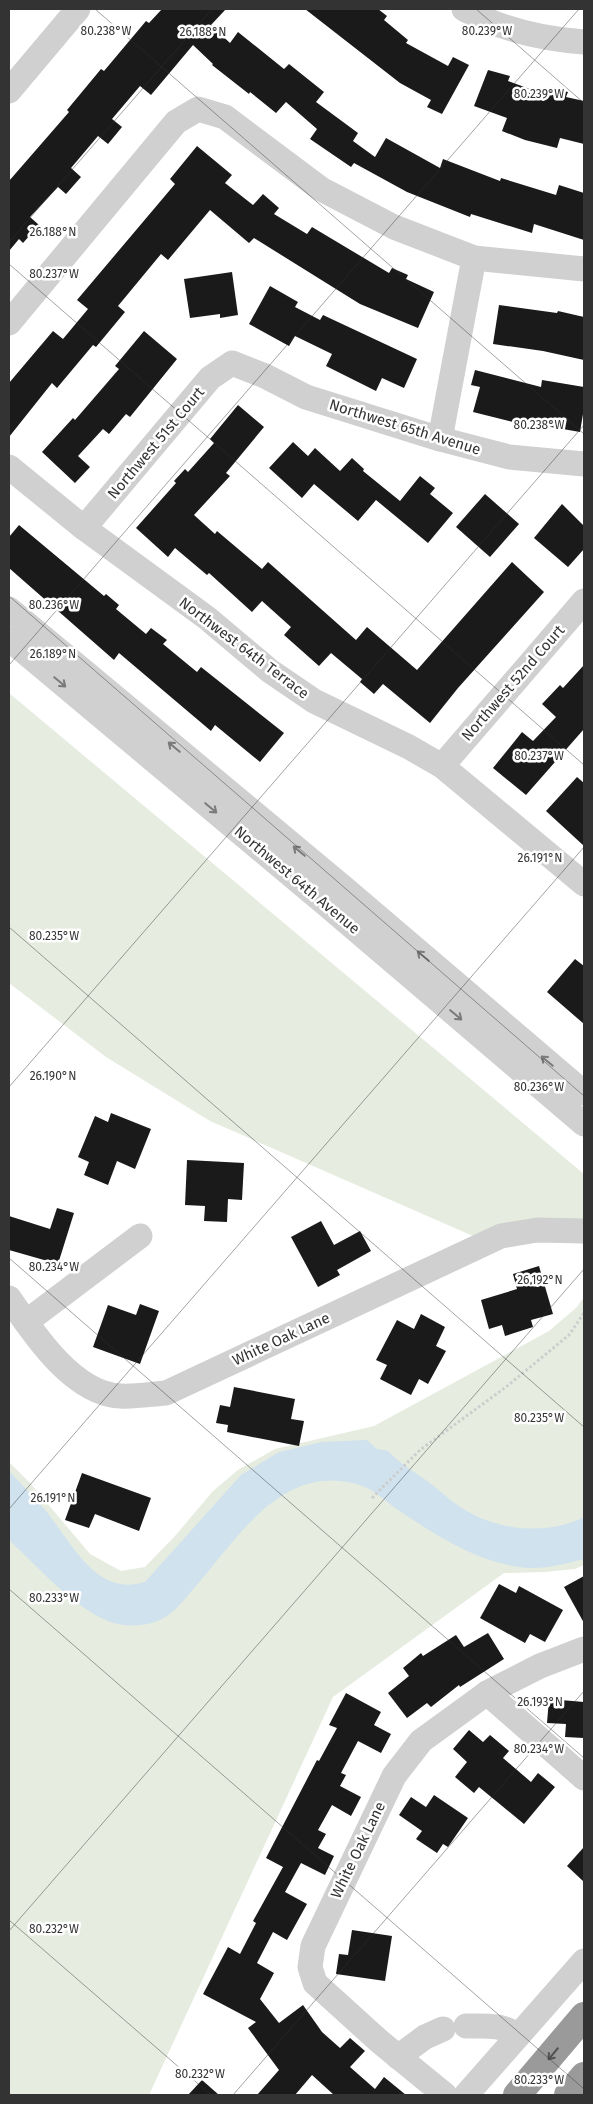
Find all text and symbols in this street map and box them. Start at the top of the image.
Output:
text: 80.238°W [81,24,132,38]
text: 80.239°W [462,24,512,38]
text: 26.188°N [180,25,226,39]
text: 80.239°W [514,87,564,101]
text: 26.188°N [30,225,76,239]
text: 80.237°W [29,267,79,281]
street label: Northwest 51st Court [104,383,209,503]
street label: Northwest 65th Avenue [327,395,483,459]
text: 80.238°W [514,418,565,432]
street label: Northwest 64th Terrace [176,593,312,703]
text: 80.236°W [29,598,79,612]
street label: Northwest 52nd Court [458,621,569,745]
text: 26.189°N [30,647,76,661]
one-way arrow [53,676,66,687]
one-way arrow [168,741,181,752]
text: 80.237°W [514,749,564,763]
one-way arrow [204,803,217,814]
street label: Northwest 64th Avenue [231,822,363,938]
one-way arrow [293,845,306,856]
text: 26.191°N [518,851,562,865]
text: 80.235°W [29,929,79,943]
one-way arrow [417,950,430,961]
one-way arrow [449,1009,462,1020]
one-way arrow [541,1056,554,1067]
text: 26.190°N [30,1069,76,1083]
text: 80.236°W [514,1080,564,1094]
text: 80.234°W [29,1260,79,1274]
text: 26.192°N [517,1273,563,1287]
street label: White Oak Lane [230,1309,332,1369]
text: 80.235°W [514,1411,564,1425]
text: 26.191°N [31,1491,75,1505]
text: 80.233°W [29,1591,79,1605]
text: 26.193°N [517,1695,563,1709]
text: 80.234°W [514,1742,564,1756]
street label: White Oak Lane [327,1799,389,1901]
text: 80.232°W [29,1922,79,1936]
one-way arrow [547,2047,558,2060]
text: 80.232°W [175,2067,225,2081]
text: 80.233°W [514,2073,564,2087]

